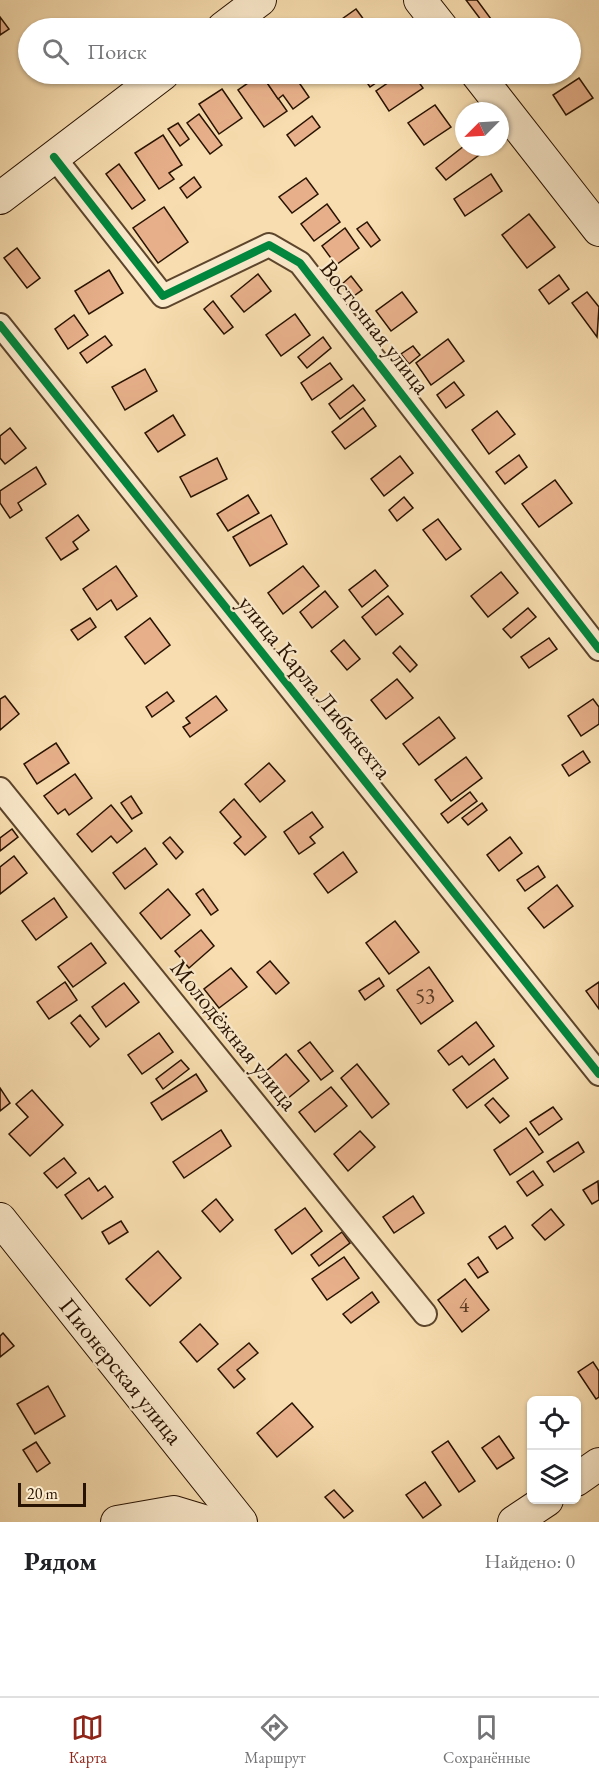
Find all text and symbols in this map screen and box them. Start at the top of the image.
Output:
search box [18,18,581,84]
icon: search [39,35,72,68]
text: Поиск [87,37,147,66]
north arrow [455,102,509,156]
street label: Восточная улица [313,253,438,400]
street label: улица Карла Либкнехта [232,588,399,785]
street label: Молодёжная улица [164,953,305,1117]
house number: 53 [415,982,435,1009]
street label: Пионерская улица [53,1291,190,1451]
house number: 4 [459,1291,470,1318]
map controls [527,1396,581,1504]
button: locate [527,1396,581,1450]
button: layers [527,1450,581,1504]
scale bar [18,1480,86,1508]
text: 20 m [27,1483,58,1504]
text: Рядом [24,1544,97,1578]
text: Найдено: 0 [484,1548,575,1574]
tab: Карта [69,1711,107,1768]
tab: Маршрут [244,1711,306,1768]
tab: Сохранённые [443,1711,530,1768]

